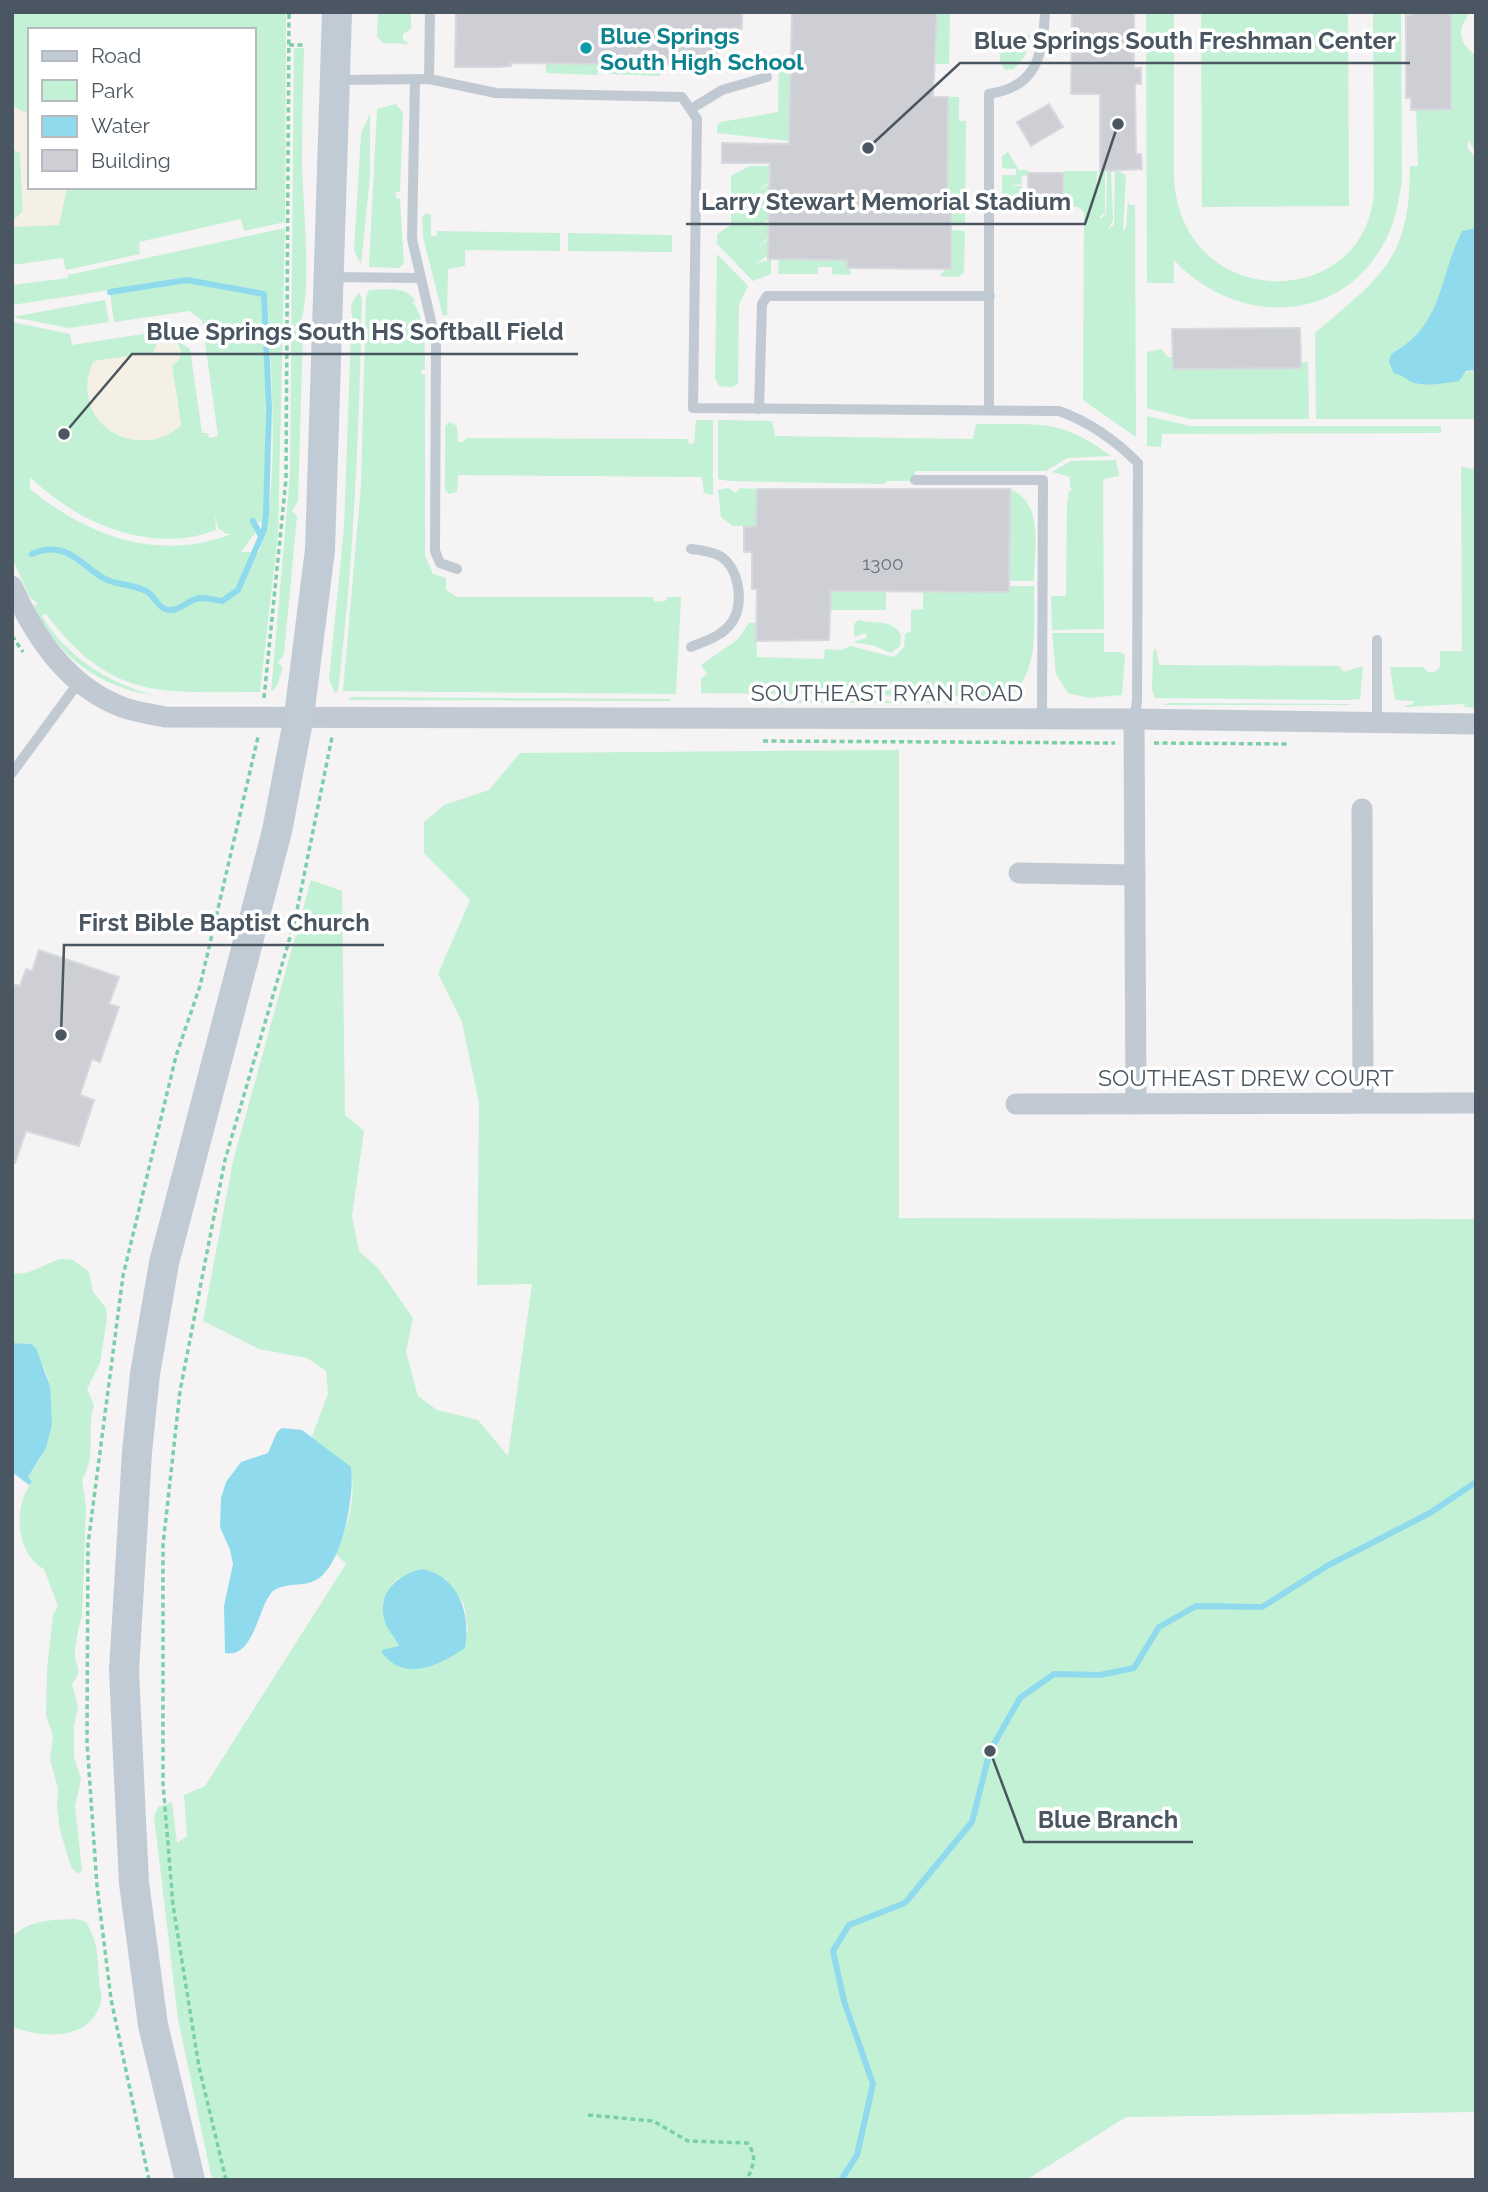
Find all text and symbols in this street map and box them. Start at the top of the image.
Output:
callout: Blue Springs South Freshman Center [960,18,1410,63]
place label: Blue Springs South High School [600,22,804,75]
text: Blue Springs South Freshman Center [974,26,1396,55]
legend [28,28,256,189]
marker: Blue Springs South High School [578,40,594,56]
text: Road [91,43,141,68]
text: Park [91,78,134,103]
text: Water [91,113,150,138]
text: Building [91,148,171,173]
callout: Larry Stewart Memorial Stadium [686,179,1085,224]
text: Larry Stewart Memorial Stadium [701,187,1071,216]
callout: Blue Springs South HS Softball Field [132,309,578,354]
text: Blue Springs South HS Softball Field [146,317,564,346]
house number: 1300 [862,552,904,574]
street label: SOUTHEAST RYAN ROAD [751,679,1023,706]
callout: First Bible Baptist Church [64,900,384,945]
text: First Bible Baptist Church [78,908,370,937]
street label: SOUTHEAST DREW COURT [1098,1064,1394,1091]
callout: Blue Branch [1024,1797,1193,1842]
text: Blue Branch [1038,1805,1178,1834]

